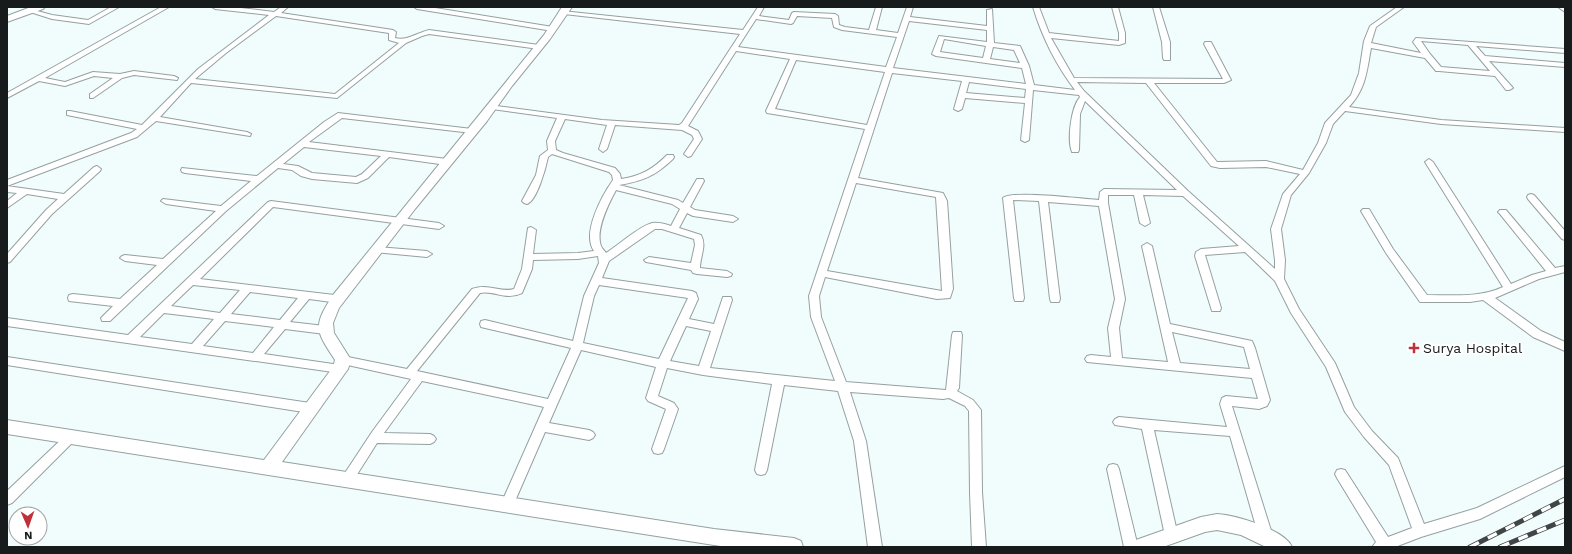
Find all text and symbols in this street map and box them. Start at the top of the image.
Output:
place label: Surya Hospital [1423,340,1523,356]
marker: Surya Hospital [1408,342,1420,354]
north arrow [8,506,48,546]
text: N [24,529,33,542]

